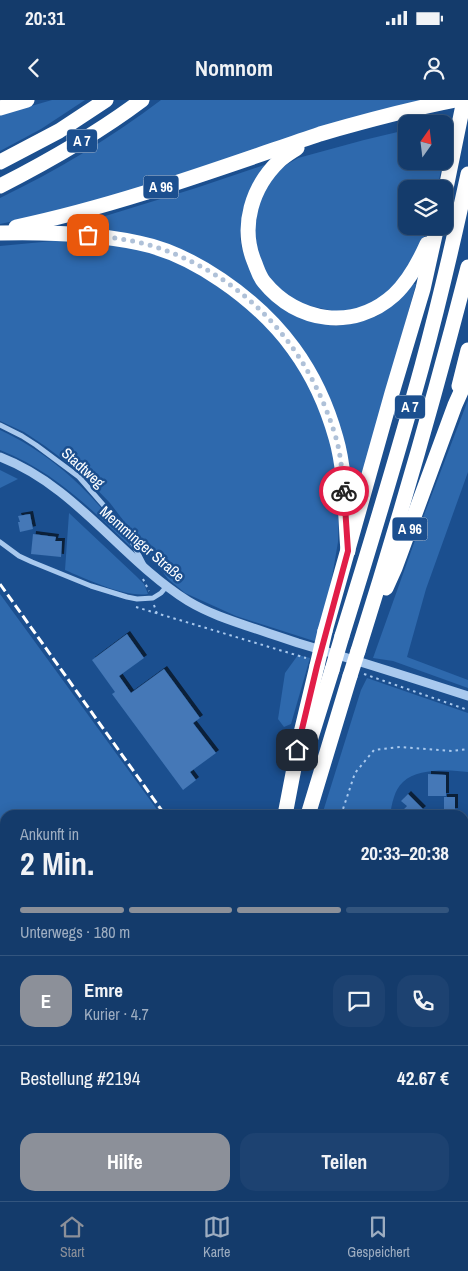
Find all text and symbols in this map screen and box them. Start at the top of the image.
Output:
text: 20:31 [25,5,65,31]
text: Nomnom [195,53,273,83]
icon: back [20,54,48,82]
icon: person [420,54,448,82]
north arrow [398,115,452,170]
map controls [398,115,453,235]
road number: A 7 [67,129,97,152]
road number: A 96 [144,175,178,198]
button: layers [398,180,453,235]
pin [67,214,109,256]
icon: bag [74,221,102,249]
road number: A 7 [395,396,425,418]
street label: Stadtweg [57,443,110,493]
courier [319,466,369,516]
icon: bike [330,477,358,505]
street label: Memminger Straße [95,501,189,586]
road number: A 96 [392,518,428,540]
pin [276,729,318,771]
icon: home [283,736,311,764]
text: Ankunft in [20,823,79,845]
text: 20:33–20:38 [361,840,449,866]
text: 2 Min. [20,842,94,885]
text: Unterwegs · 180 m [20,921,130,943]
button: chat [333,975,385,1027]
button: phone [397,975,449,1027]
text: Emre [84,977,123,1003]
text: E [41,988,51,1014]
text: Kurier · 4.7 [84,1003,149,1025]
text: Bestellung #2194 [20,1065,140,1091]
text: 42.67 € [397,1065,449,1091]
button: Hilfe [20,1133,230,1191]
button: Teilen [240,1133,449,1191]
tab: Start [58,1213,86,1261]
tab: Karte [203,1213,231,1261]
tab: Gespeichert [347,1213,410,1261]

